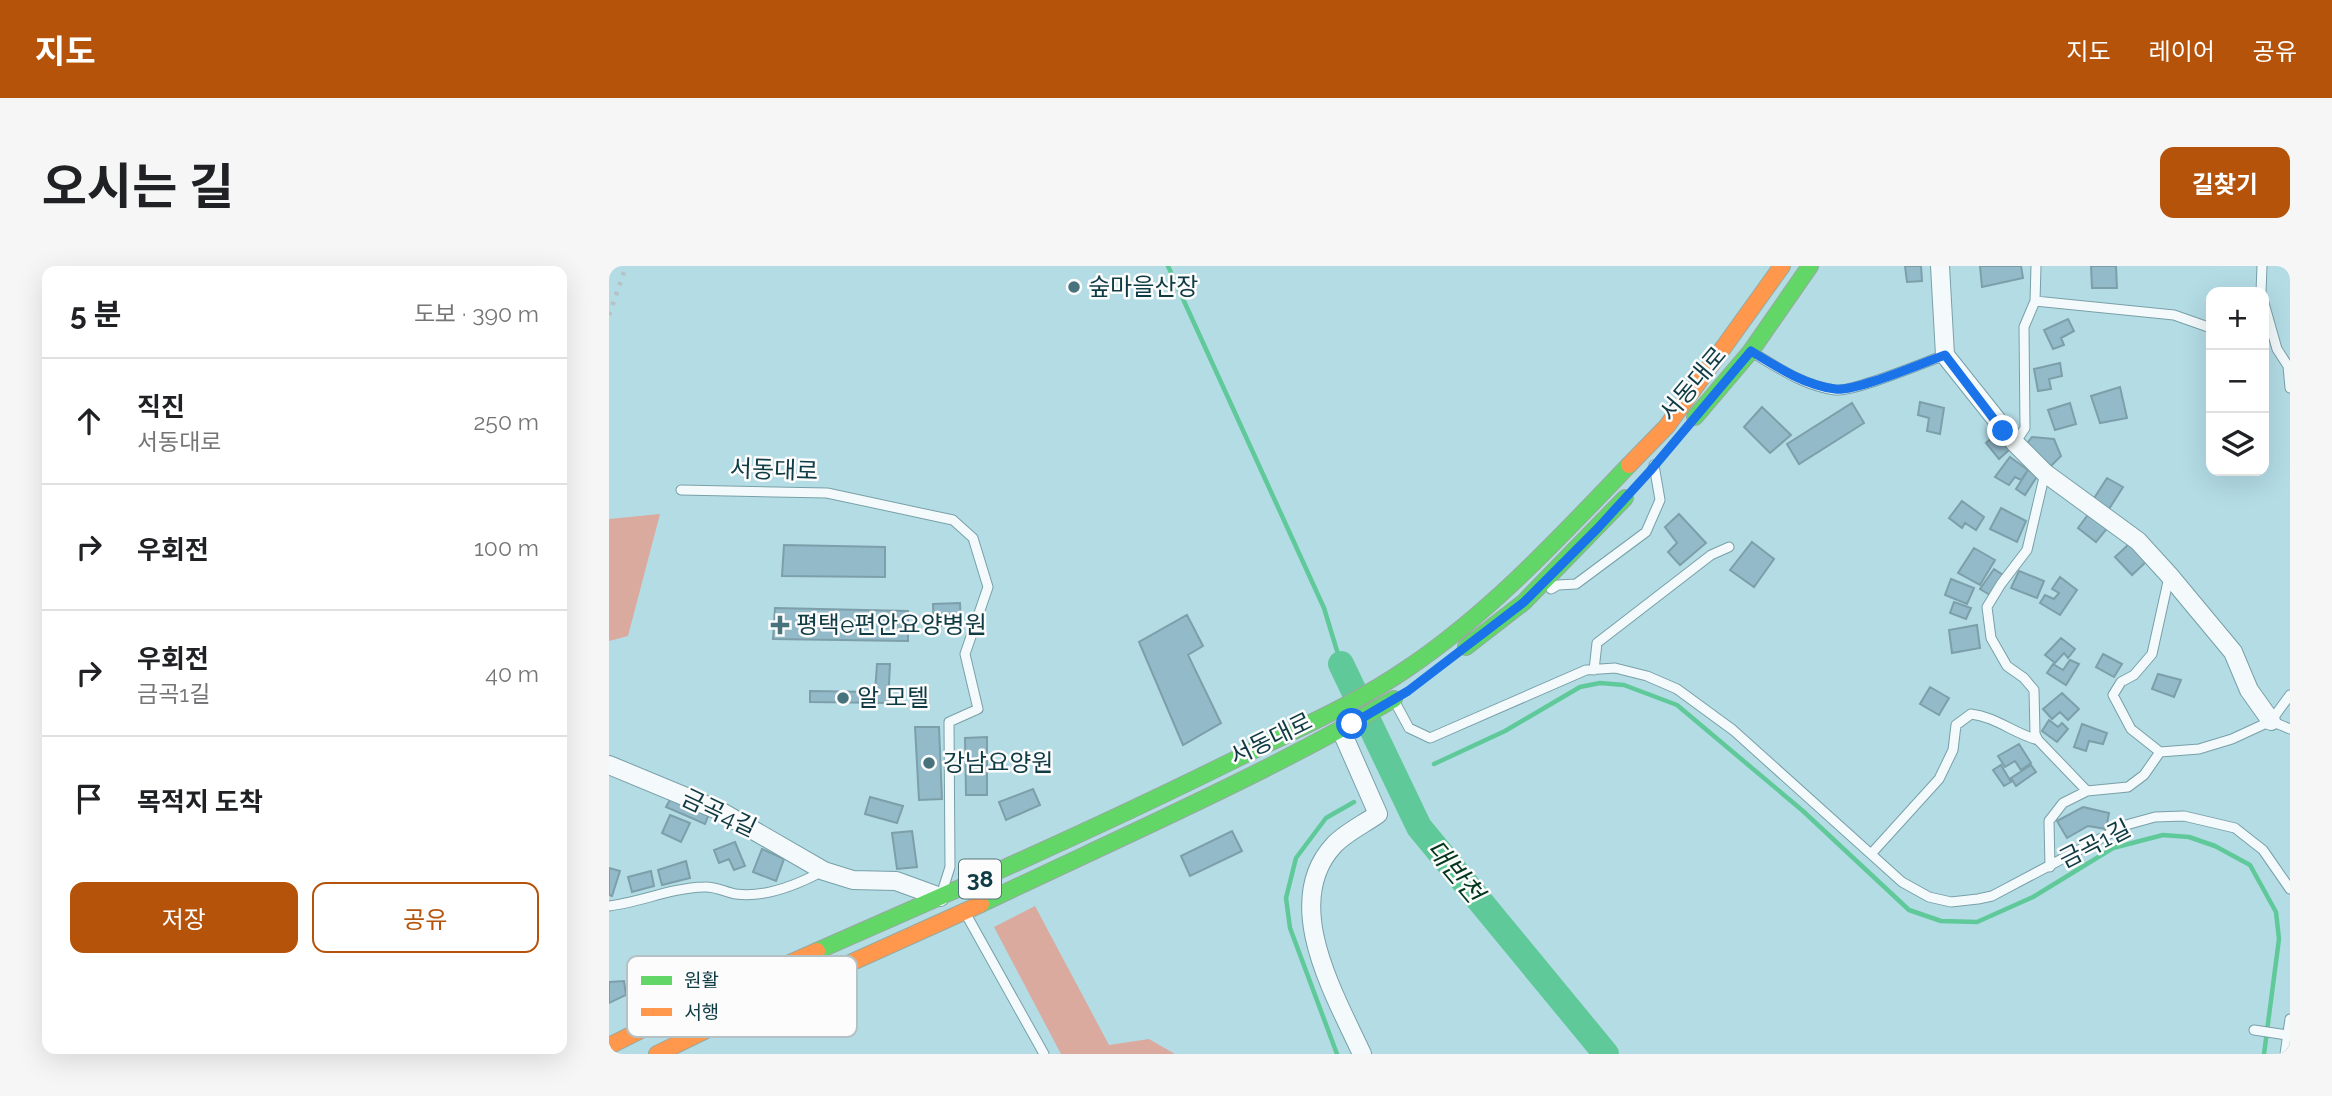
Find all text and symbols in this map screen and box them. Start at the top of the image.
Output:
text: 지도 [35,32,96,71]
text: 지도 [2066,37,2111,66]
text: 레이어 [2149,37,2215,66]
text: 공유 [2253,37,2297,66]
button: 길찾기 [2160,147,2290,218]
text: 오시는 길 [42,158,234,215]
place label: 숲마을산장 [1088,272,1198,301]
marker: 숲마을산장 [1066,279,1082,295]
map controls [2206,287,2269,476]
button: + [2206,287,2269,350]
text: 5 분 [70,297,121,332]
text: 도보 · 390 m [414,300,539,327]
street label: 서동대로 [1653,341,1732,427]
button: − [2206,350,2269,413]
text: 직진 [137,392,185,422]
icon: ahead [70,402,108,440]
text: 250 m [473,408,539,435]
button: layers [2206,413,2269,476]
route end [1987,415,2018,446]
text: 서동대로 [137,428,222,455]
street label: 서동대로 [729,453,819,486]
icon: right [70,528,108,566]
text: 100 m [474,534,539,561]
text: 우회전 [137,535,209,565]
place label: 평택e편안요양병원 [796,610,987,639]
marker: 평택e편안요양병원 [770,615,790,635]
text: 우회전 [137,644,209,674]
icon: right [70,654,108,692]
text: 40 m [485,660,539,687]
text: 금곡1길 [137,680,210,707]
place label: 알 모텔 [857,683,929,712]
marker: 알 모텔 [835,690,851,706]
street label: 서동대로 [1225,706,1317,771]
route start [1336,708,1367,739]
place label: 강남요양원 [943,748,1053,777]
marker: 강남요양원 [921,755,937,771]
icon: arrive [70,780,108,818]
street label: 금곡4길 [677,783,761,842]
text: 목적지 도착 [137,787,263,817]
street label: 금곡1길 [2054,813,2135,874]
water label: 대반천 [1420,834,1492,910]
road number: 38 [959,860,1001,898]
button: 저장 [70,882,298,953]
button: 공유 [312,882,539,953]
legend [627,956,857,1037]
text: 원활 [684,969,719,991]
text: 서행 [684,1001,719,1023]

